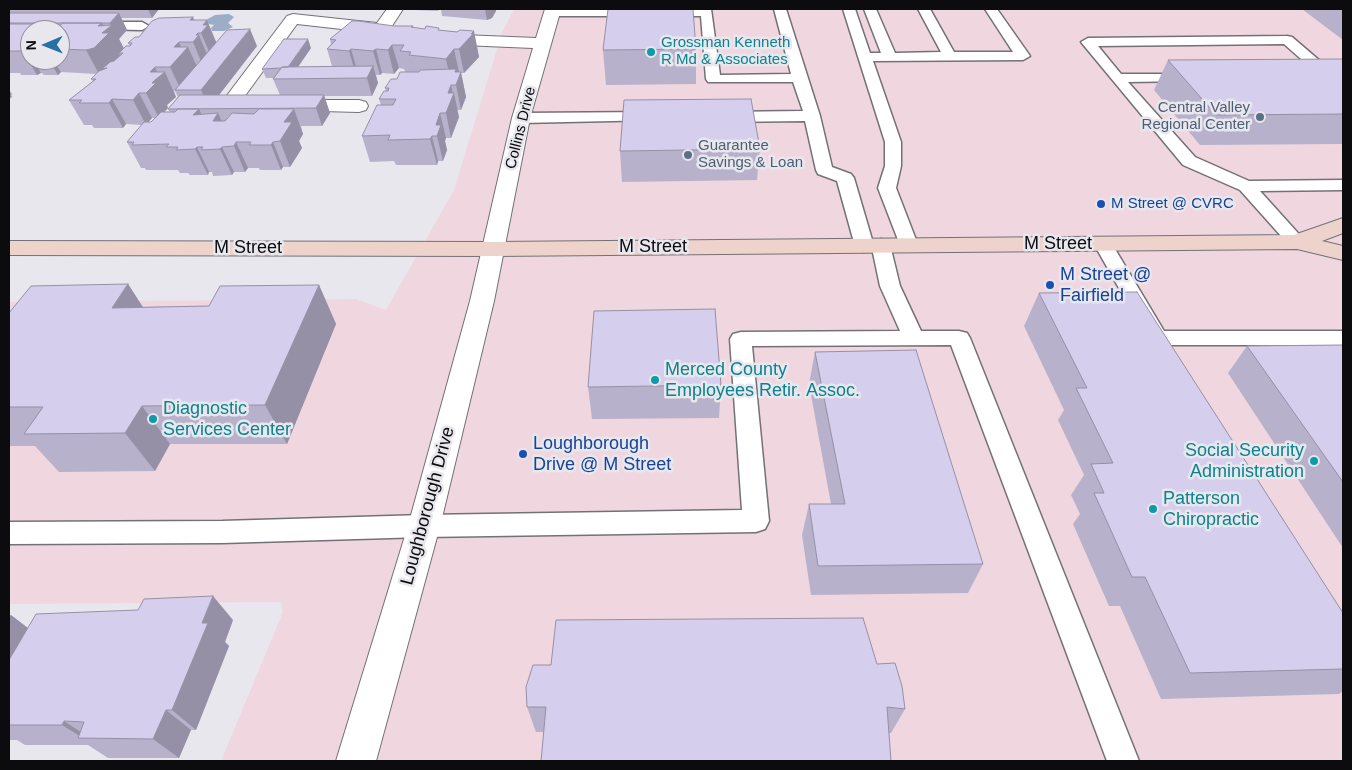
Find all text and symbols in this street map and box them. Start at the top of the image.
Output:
north arrow [20,20,70,70]
place label: Grossman Kenneth R Md & Associates [661,34,790,69]
text: N [23,40,39,50]
marker: Grossman Kenneth R Md & Associates [645,46,657,58]
street label: Collins Drive [502,85,540,171]
place label: Central Valley Regional Center [1142,99,1250,134]
marker: Central Valley Regional Center [1254,111,1266,123]
place label: Guarantee Savings & Loan [698,137,803,172]
marker: Guarantee Savings & Loan [682,149,694,161]
place label: M Street @ CVRC [1111,195,1234,213]
marker: M Street @ CVRC [1095,198,1107,210]
street label: M Street [1024,233,1092,255]
street label: M Street [619,236,687,258]
street label: M Street [214,237,282,259]
place label: M Street @ Fairfield [1060,264,1151,306]
marker: M Street @ Fairfield [1044,279,1056,291]
place label: Merced County Employees Retir. Assoc. [665,359,860,402]
marker: Merced County Employees Retir. Assoc. [649,374,661,386]
place label: Diagnostic Services Center [163,398,291,440]
marker: Diagnostic Services Center [147,413,159,425]
street label: Loughborough Drive [396,424,460,588]
place label: Loughborough Drive @ M Street [533,433,671,476]
place label: Social Security Administration [1185,440,1304,482]
marker: Loughborough Drive @ M Street [517,448,529,460]
marker: Social Security Administration [1308,455,1320,467]
place label: Patterson Chiropractic [1163,488,1259,530]
marker: Patterson Chiropractic [1147,503,1159,515]

